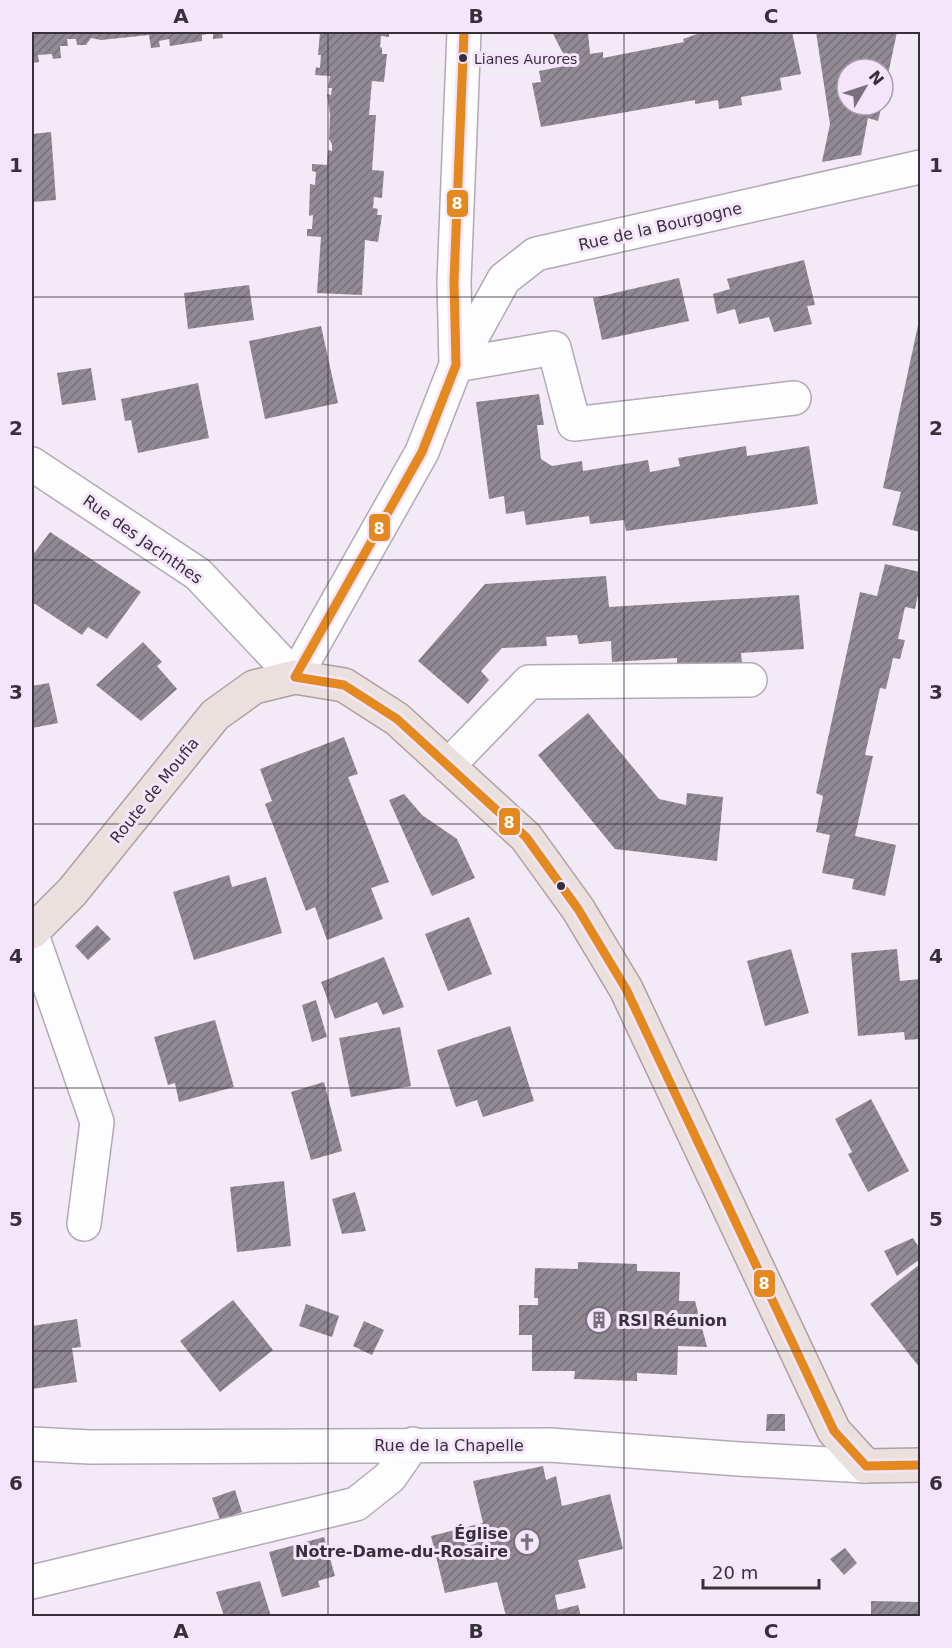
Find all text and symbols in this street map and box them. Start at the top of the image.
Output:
text: A [173,4,189,28]
text: B [468,4,484,28]
text: C [764,4,778,28]
place label: Lianes Aurores [474,51,577,67]
marker: Lianes Aurores [457,52,469,64]
north arrow [835,57,895,117]
text: N [865,67,888,89]
text: 1 [9,153,23,177]
text: 1 [929,153,943,177]
line badge: 8 [446,189,469,218]
text: 8 [451,194,463,213]
street label: Rue de la Bourgogne [577,198,744,255]
text: 2 [9,416,23,440]
text: 2 [929,416,943,440]
street label: Rue des Jacinthes [79,491,206,588]
line badge: 8 [368,513,391,542]
text: 8 [373,519,385,538]
text: 3 [9,680,23,704]
text: 3 [929,680,943,704]
street label: Route de Moufia [106,734,203,847]
line badge: 8 [498,807,521,836]
text: 8 [503,813,515,832]
unlabelled marker [555,880,567,892]
text: 4 [9,944,23,968]
text: 4 [929,944,943,968]
text: 5 [9,1207,23,1231]
text: 5 [929,1207,943,1231]
line badge: 8 [753,1269,776,1298]
text: 8 [758,1274,770,1293]
building icon: RSI Réunion [584,1305,614,1335]
place label: RSI Réunion [618,1311,727,1330]
street label: Rue de la Chapelle [374,1436,524,1455]
text: 6 [9,1471,23,1495]
text: 6 [929,1471,943,1495]
place label: Église Notre-Dame-du-Rosaire [295,1524,508,1561]
church icon: Église Notre-Dame-du-Rosaire [512,1527,542,1557]
scale bar [703,1552,818,1590]
text: 20 m [712,1562,758,1583]
text: A [173,1619,189,1643]
text: B [468,1619,484,1643]
text: C [764,1619,778,1643]

